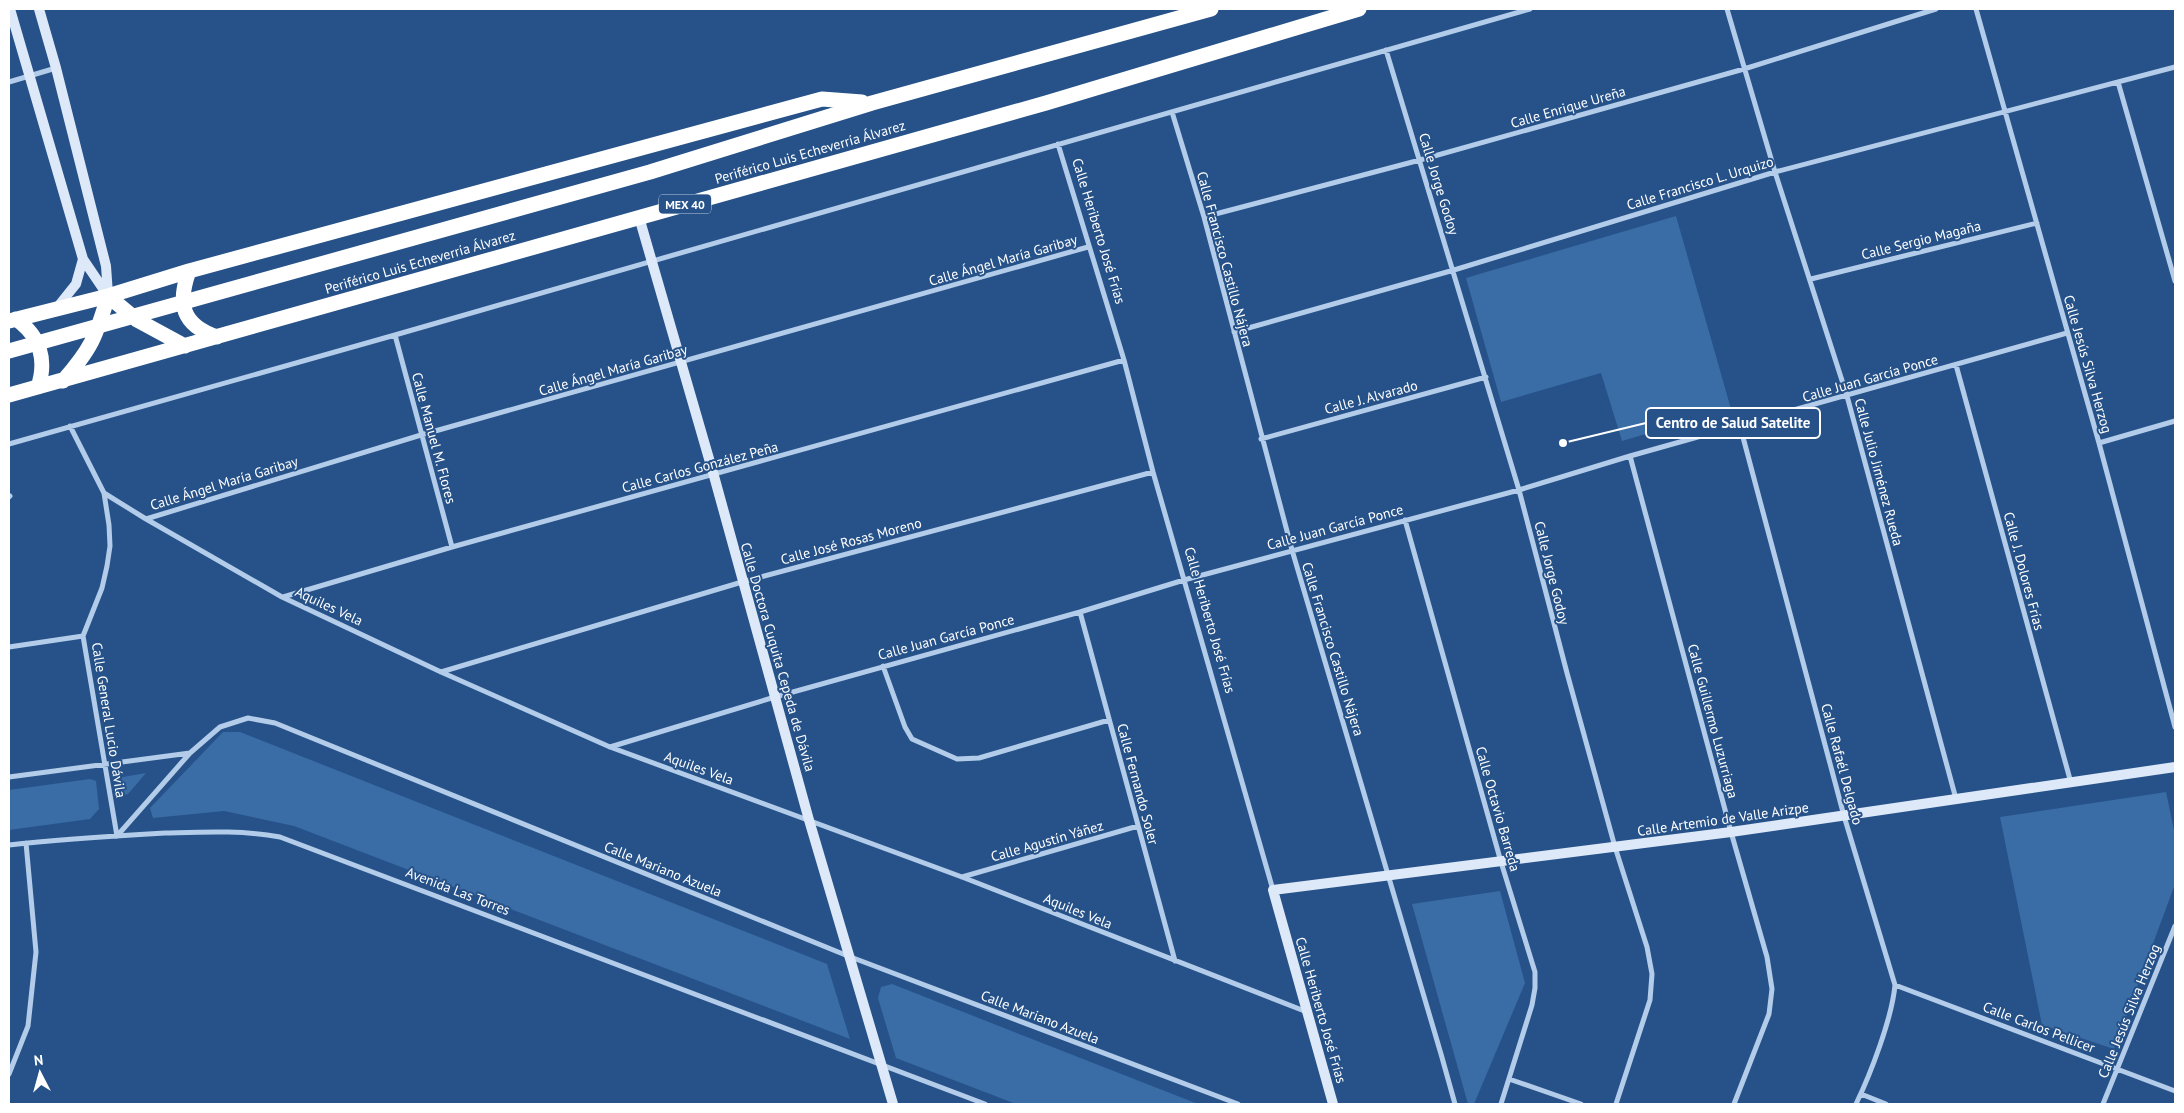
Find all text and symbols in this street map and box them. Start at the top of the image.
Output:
street label: Calle Enrique Ureña [1508,82,1628,132]
street label: Periférico Luis Echeverría Álvarez [713,116,907,188]
street label: Calle Jorge Godoy [1415,131,1463,238]
street label: Calle Francisco L. Urquizo [1624,152,1776,214]
street label: Calle Heriberto José Frías [1068,156,1130,306]
street label: Calle Francisco Castillo Nájera [1193,169,1257,349]
road number: MEX 40 [659,194,711,213]
street label: Calle Sergio Magaña [1859,216,1983,264]
street label: Periférico Luis Echeverría Álvarez [323,226,517,298]
street label: Calle Ángel María Garibay [927,230,1080,290]
street label: Calle Jesús Silva Herzog [2060,293,2116,435]
street label: Calle Ángel María Garibay [537,340,690,400]
street label: Calle Juan García Ponce [1800,350,1940,406]
street label: Calle Manuel M. Flores [408,370,460,506]
street label: Calle J. Alvarado [1322,376,1420,418]
street label: Calle Julio Jiménez Rueda [1851,396,1907,548]
callout: Centro de Salud Satelite [1646,408,1820,438]
text: Centro de Salud Satelite [1656,413,1811,432]
street label: Calle Carlos González Peña [620,437,780,497]
street label: Calle Ángel María Garibay [148,452,301,514]
street label: Calle Juan García Ponce [1265,500,1405,554]
street label: Calle J. Dolores Frías [2000,510,2048,632]
street label: Calle José Rosas Moreno [778,514,924,568]
street label: Calle Jorge Godoy [1530,519,1574,627]
street label: Calle Doctora Cuquita Cepeda de Dávila [737,540,819,774]
street label: Calle Heriberto José Frías [1180,545,1240,695]
street label: Calle Francisco Castillo Nájera [1298,560,1368,738]
street label: Aquiles Vela [292,583,366,630]
street label: Calle Juan García Ponce [876,610,1016,664]
street label: Calle General Lucio Dávila [88,641,130,799]
street label: Calle Guillermo Luzurriaga [1684,642,1742,800]
street label: Calle Rafaél Delgado [1817,701,1867,827]
street label: Calle Fernando Soler [1113,721,1163,847]
street label: Calle Octavio Barreda [1472,744,1524,874]
street label: Aquiles Vela [662,747,736,789]
street label: Calle Artemio de Valle Arizpe [1636,798,1810,840]
street label: Calle Agustín Yáñez [989,816,1105,866]
street label: Calle Mariano Azuela [601,837,725,901]
street label: Avenida Las Torres [403,863,513,919]
street label: Aquiles Vela [1041,889,1115,933]
street label: Calle Heriberto José Frías [1291,935,1351,1085]
street label: Calle Jesús Silva Herzog [2094,941,2164,1081]
street label: Calle Mariano Azuela [978,986,1102,1048]
street label: Calle Carlos Pellicer [1980,997,2098,1057]
north arrow [15,1048,65,1098]
text: N [33,1051,44,1070]

